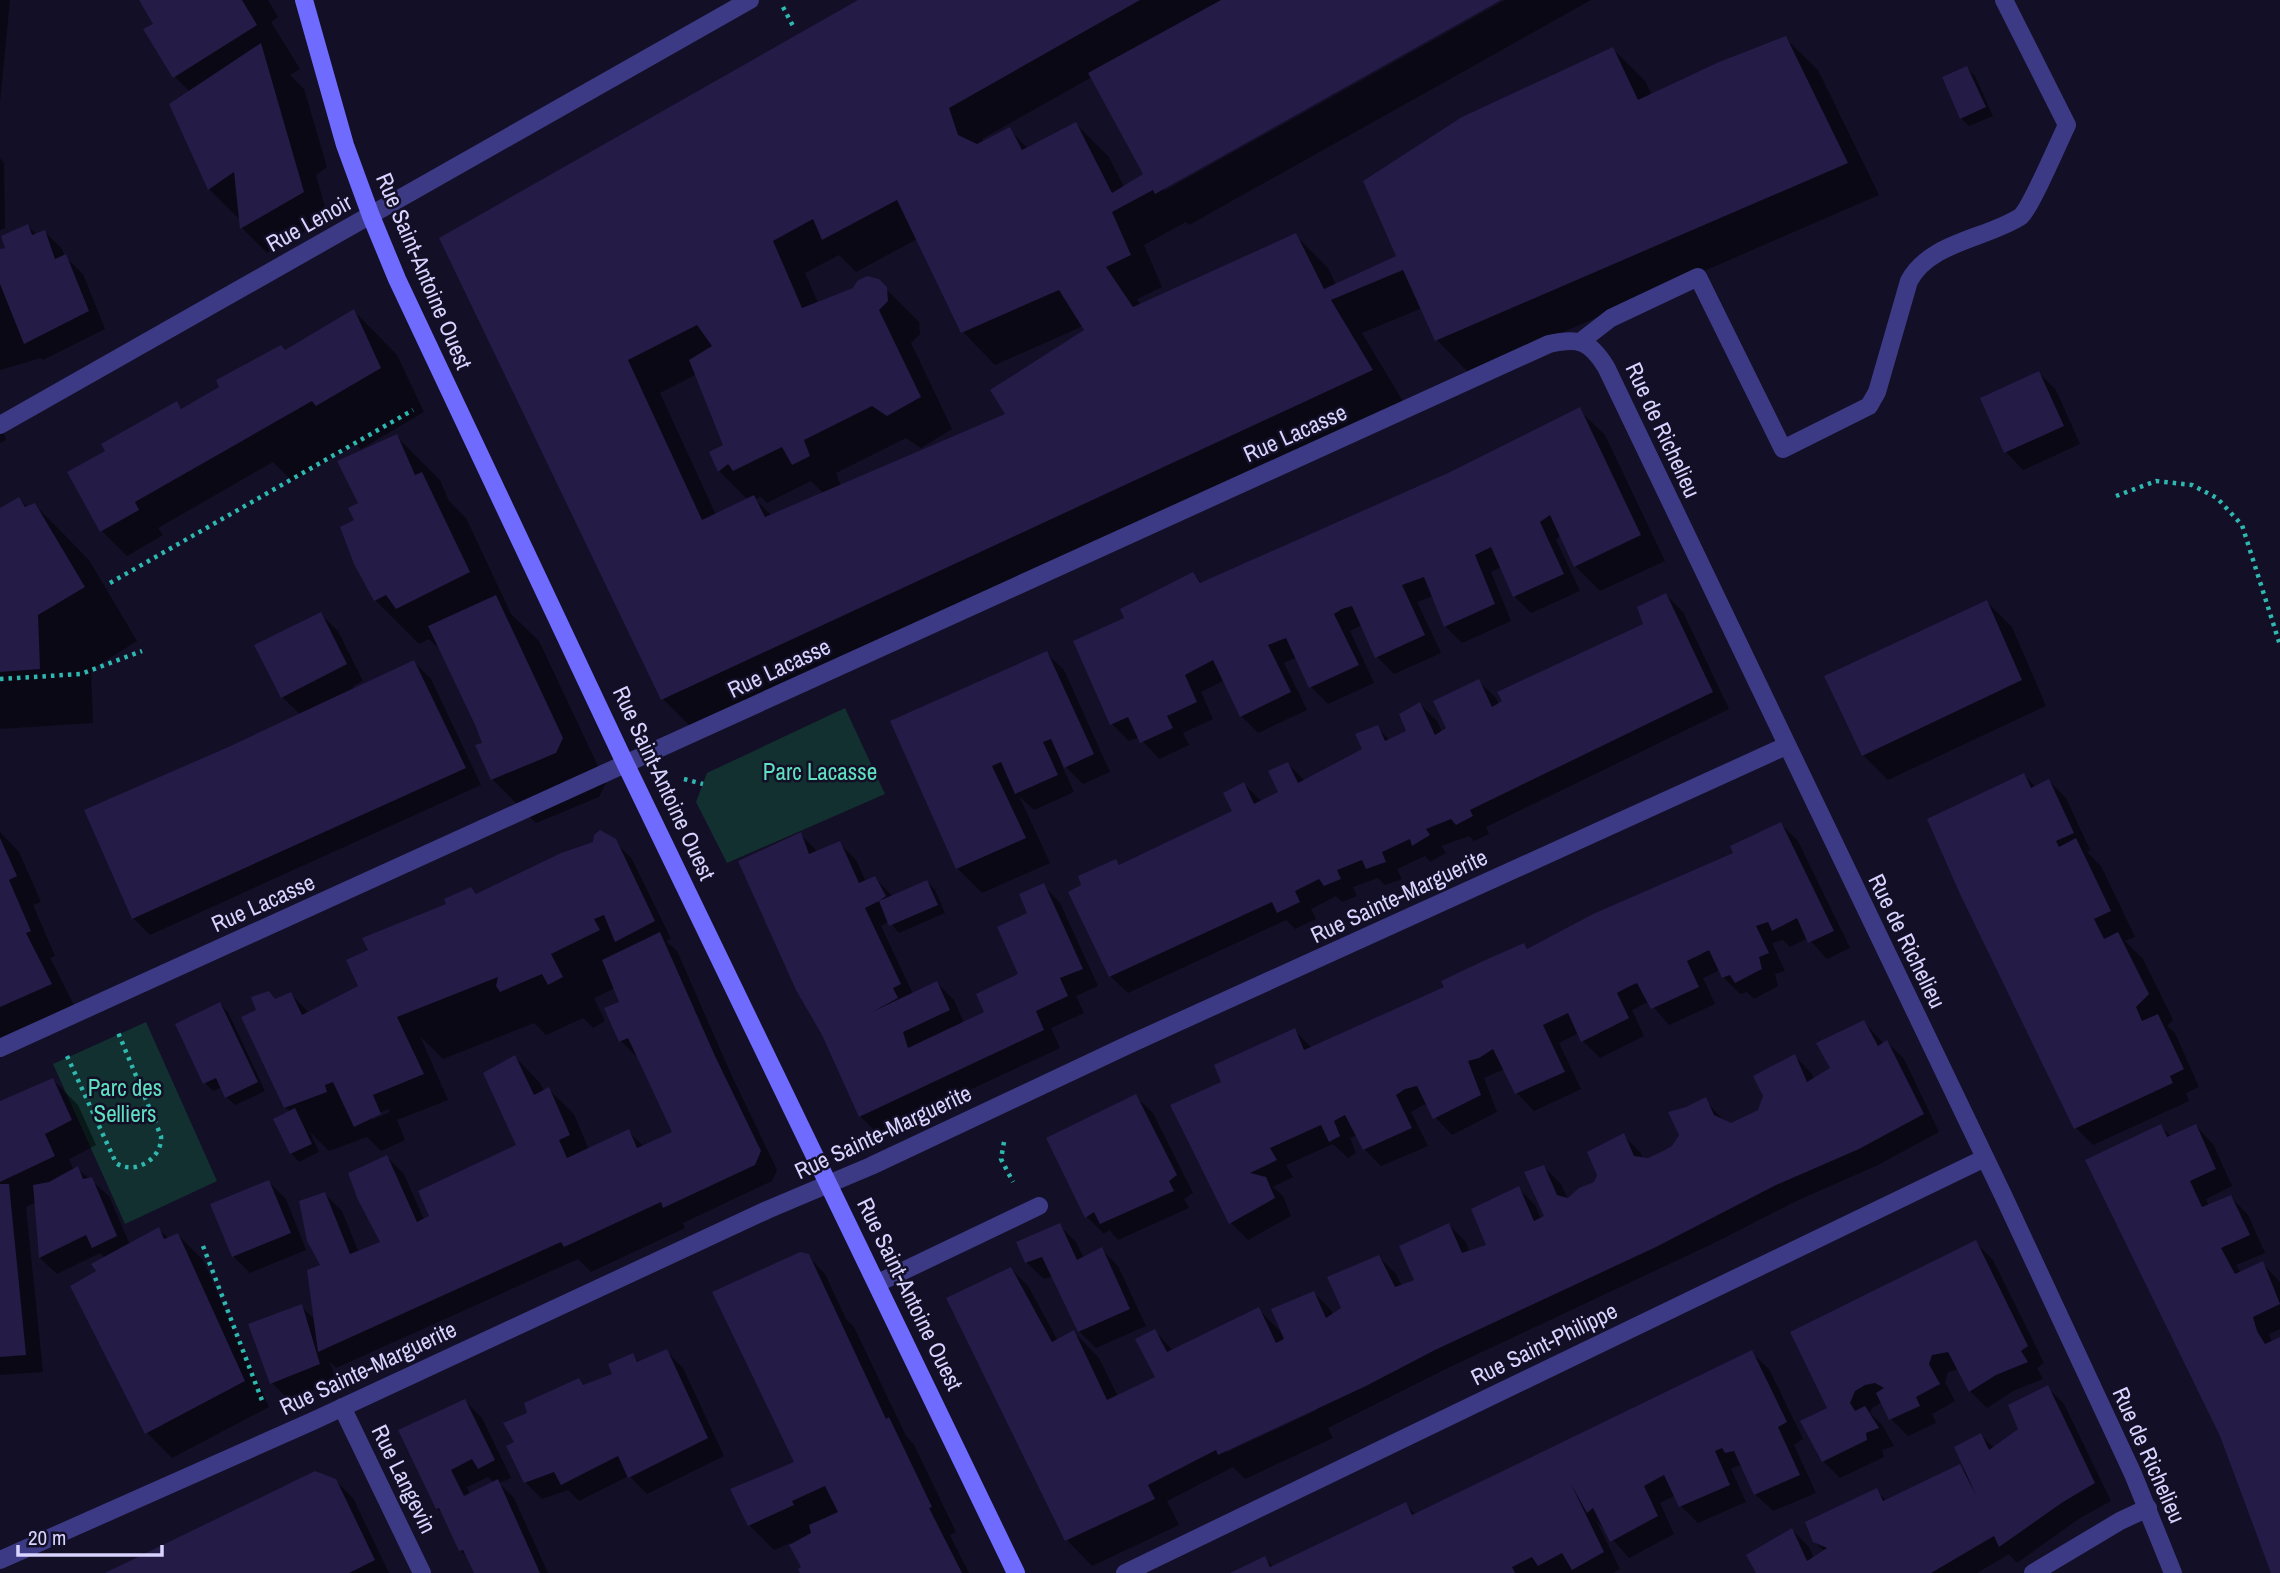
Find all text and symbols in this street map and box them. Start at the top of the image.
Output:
street label: Rue Saint-Antoine Ouest [369,168,480,374]
street label: Rue Lenoir [260,186,358,259]
street label: Rue de Richelieu [1619,357,1708,502]
street label: Rue Lacasse [1238,396,1351,469]
street label: Rue Lacasse [722,630,835,705]
street label: Rue Saint-Antoine Ouest [606,681,723,885]
park label: Parc Lacasse [763,756,877,787]
street label: Rue Sainte-Marguerite [1305,841,1492,950]
street label: Rue Lacasse [206,866,319,939]
street label: Rue de Richelieu [1862,868,1953,1013]
park label: Parc des Selliers [88,1072,162,1129]
street label: Rue Sainte-Marguerite [789,1077,976,1186]
street label: Rue Saint-Antoine Ouest [850,1192,971,1395]
street label: Rue Saint-Philippe [1465,1295,1622,1392]
street label: Rue Sainte-Marguerite [274,1313,461,1422]
street label: Rue de Richelieu [2106,1382,2193,1528]
street label: Rue Langevin [365,1419,444,1538]
scale bar [18,1514,161,1558]
text: 20 m [28,1523,66,1552]

